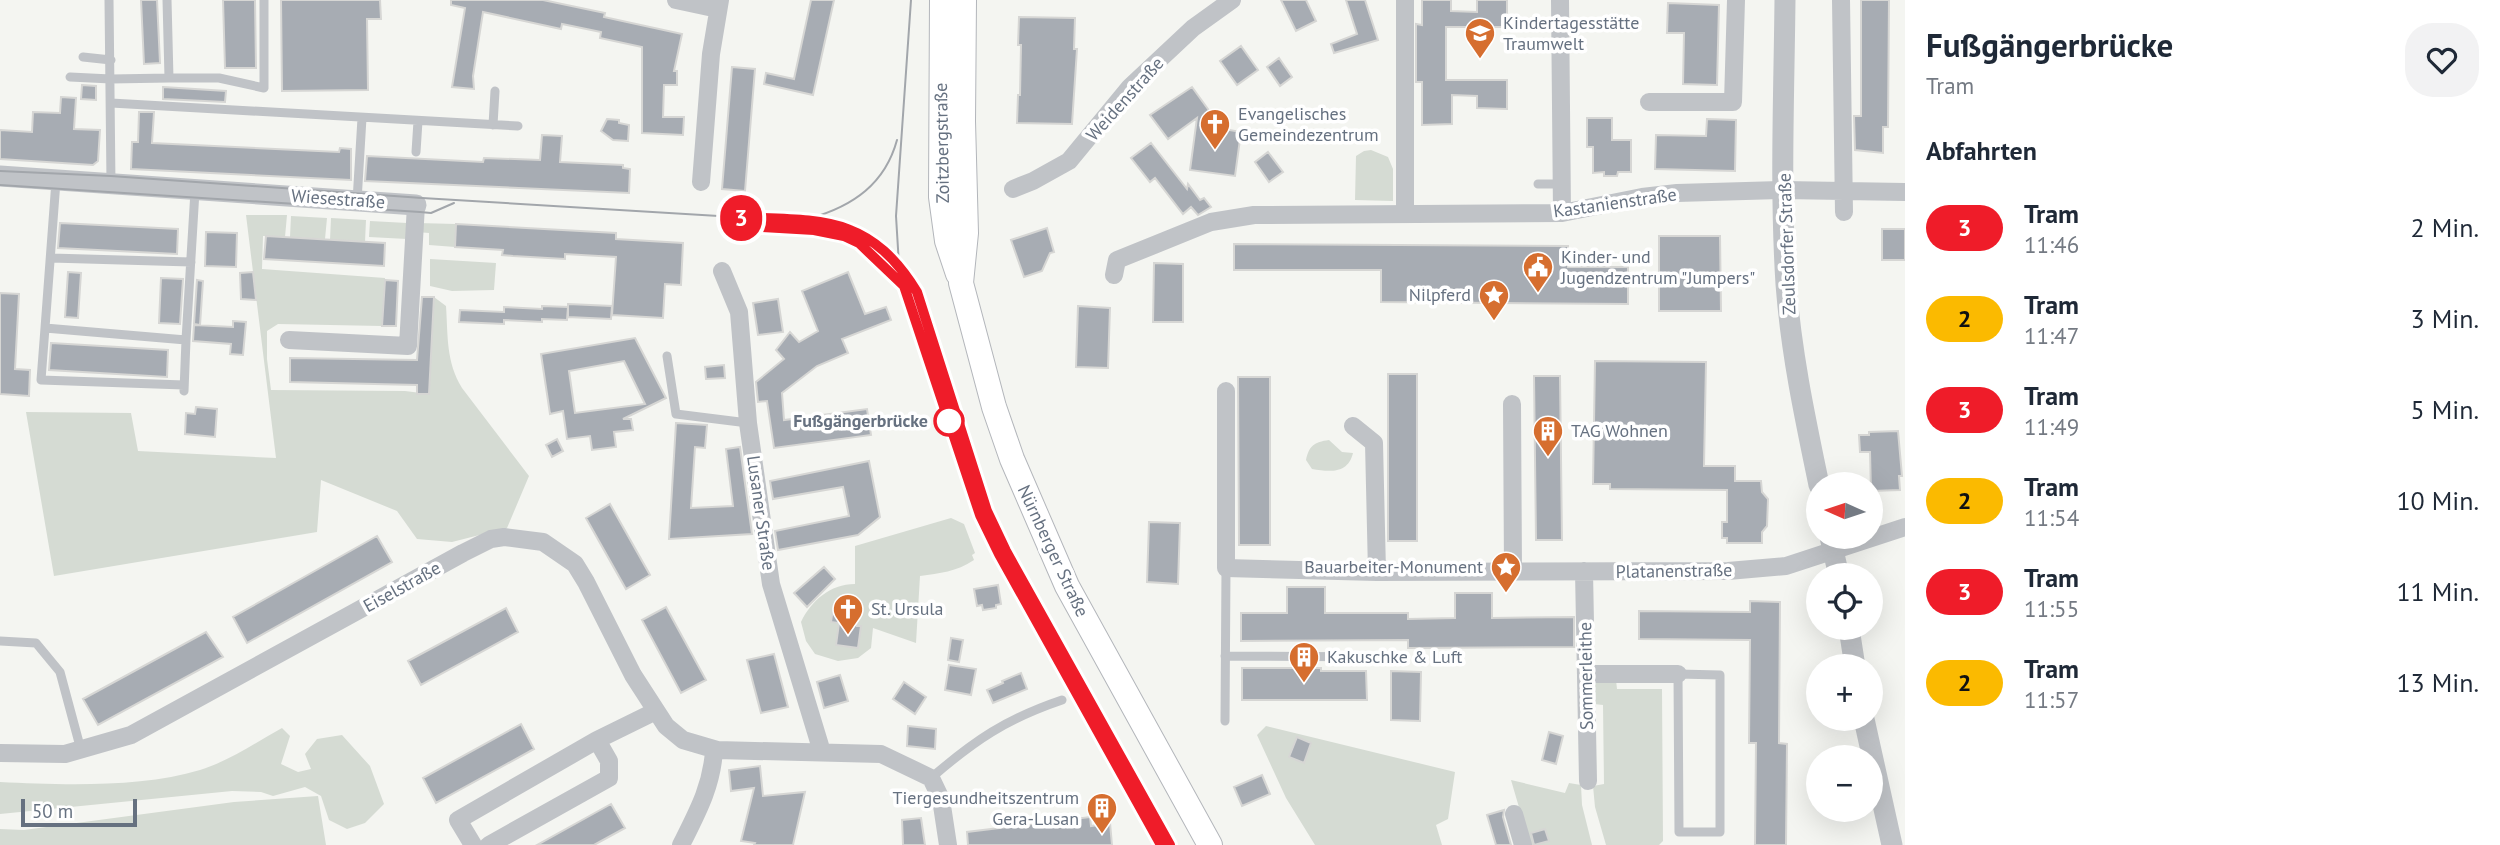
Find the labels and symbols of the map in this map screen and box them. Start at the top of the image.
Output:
place label: Kindertagesstätte Traumwelt [1503,11,1639,55]
school or university icon: Kindertagesstätte Traumwelt [1463,16,1497,60]
street label: Weidenstraße [1081,52,1168,145]
street label: Zoitzbergstraße [929,82,954,204]
place label: Evangelisches Gemeindezentrum [1238,102,1379,146]
church icon: Evangelisches Gemeindezentrum [1198,107,1232,151]
street label: Zeulsdorfer Straße [1773,173,1800,315]
street label: Kastanienstraße [1552,182,1678,223]
street label: Wiesestraße [290,184,386,213]
line badge: 3 [718,195,764,241]
place label: Kinder- und Jugendzentrum "Jumpers" [1560,245,1755,289]
public building icon: Kinder- und Jugendzentrum "Jumpers" [1521,250,1555,294]
place icon: Nilpferd [1477,278,1511,322]
place label: Nilpferd [1409,283,1471,306]
marker: Fußgängerbrücke [934,406,964,436]
place label: Fußgängerbrücke [793,409,928,432]
building icon: TAG Wohnen [1531,414,1565,458]
place label: TAG Wohnen [1571,419,1668,442]
street label: Lusaner Straße [742,454,781,572]
north arrow [1806,472,1883,550]
street label: Nürnberger Straße [1013,481,1094,620]
place icon: Bauarbeiter-Monument [1489,550,1523,594]
place label: Bauarbeiter-Monument [1304,555,1483,578]
street label: Eiselstraße [359,556,444,617]
street label: Platanenstraße [1615,558,1733,583]
church icon: St. Ursula [831,592,865,636]
place label: St. Ursula [871,597,944,620]
street label: Sommerleithe [1573,622,1598,730]
building icon: Kakuschke & Luft [1287,640,1321,684]
place label: Kakuschke & Luft [1327,645,1462,668]
place label: Tiergesundheitszentrum Gera-Lusan [893,786,1079,830]
building icon: Tiergesundheitszentrum Gera-Lusan [1085,791,1119,835]
scale bar [21,796,136,828]

